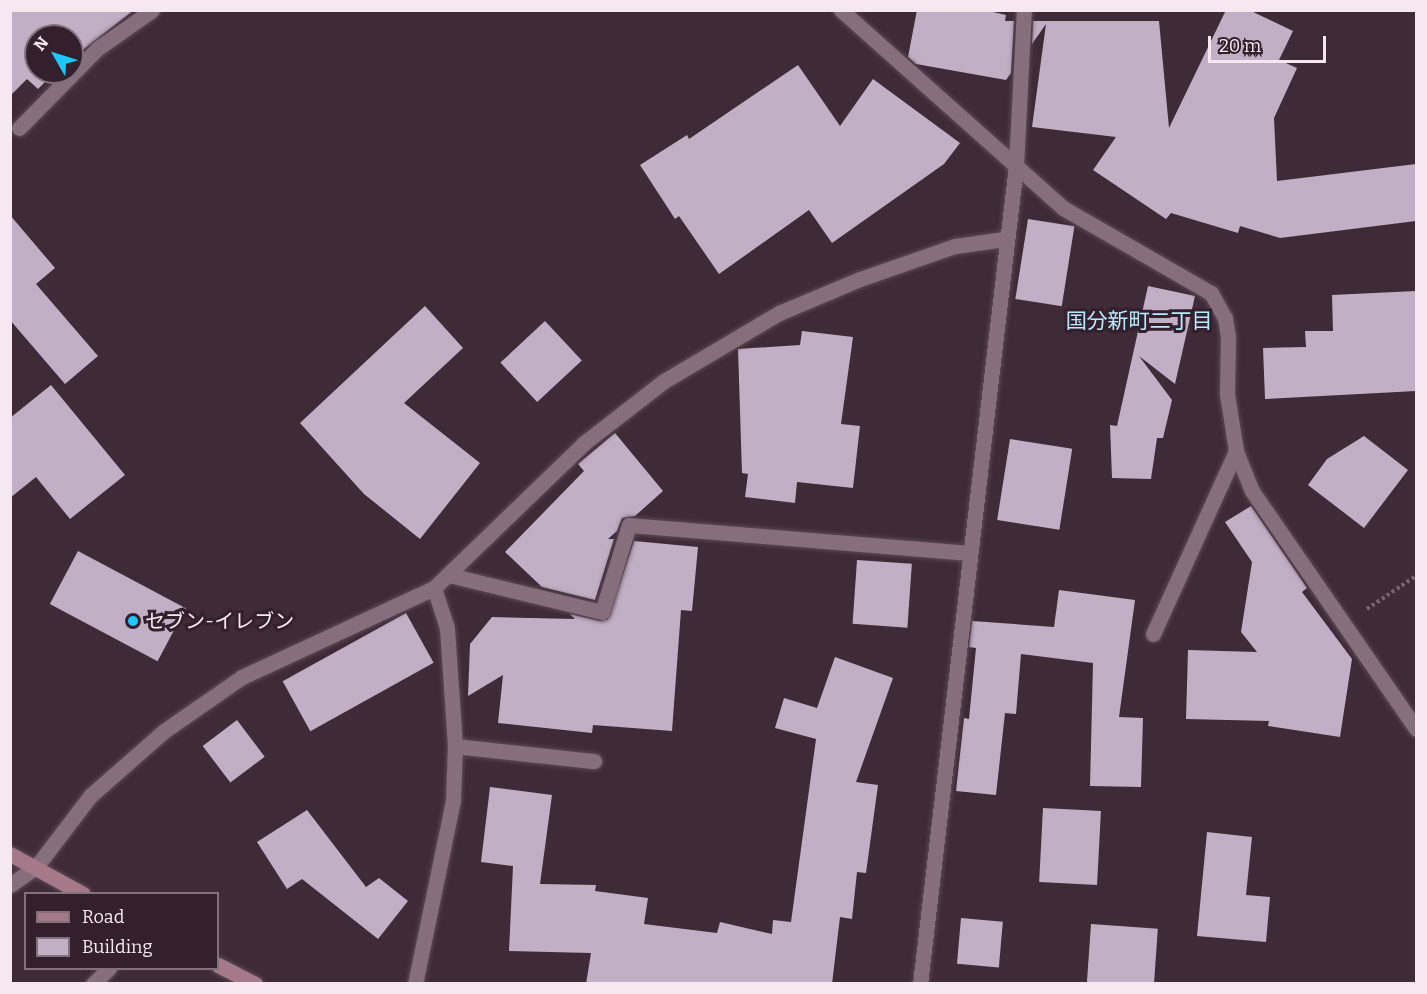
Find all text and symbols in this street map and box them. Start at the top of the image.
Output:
north arrow [24,24,84,84]
scale bar [1211,24,1330,62]
text: N [30,33,52,54]
text: 20 m [1219,35,1261,57]
district label: 国分新町二丁目 [1066,308,1212,334]
place label: セブン-イレブン [145,609,294,633]
marker: セブン-イレブン [126,614,140,628]
legend [24,892,219,970]
text: Road [82,906,124,928]
text: Building [82,936,153,958]

